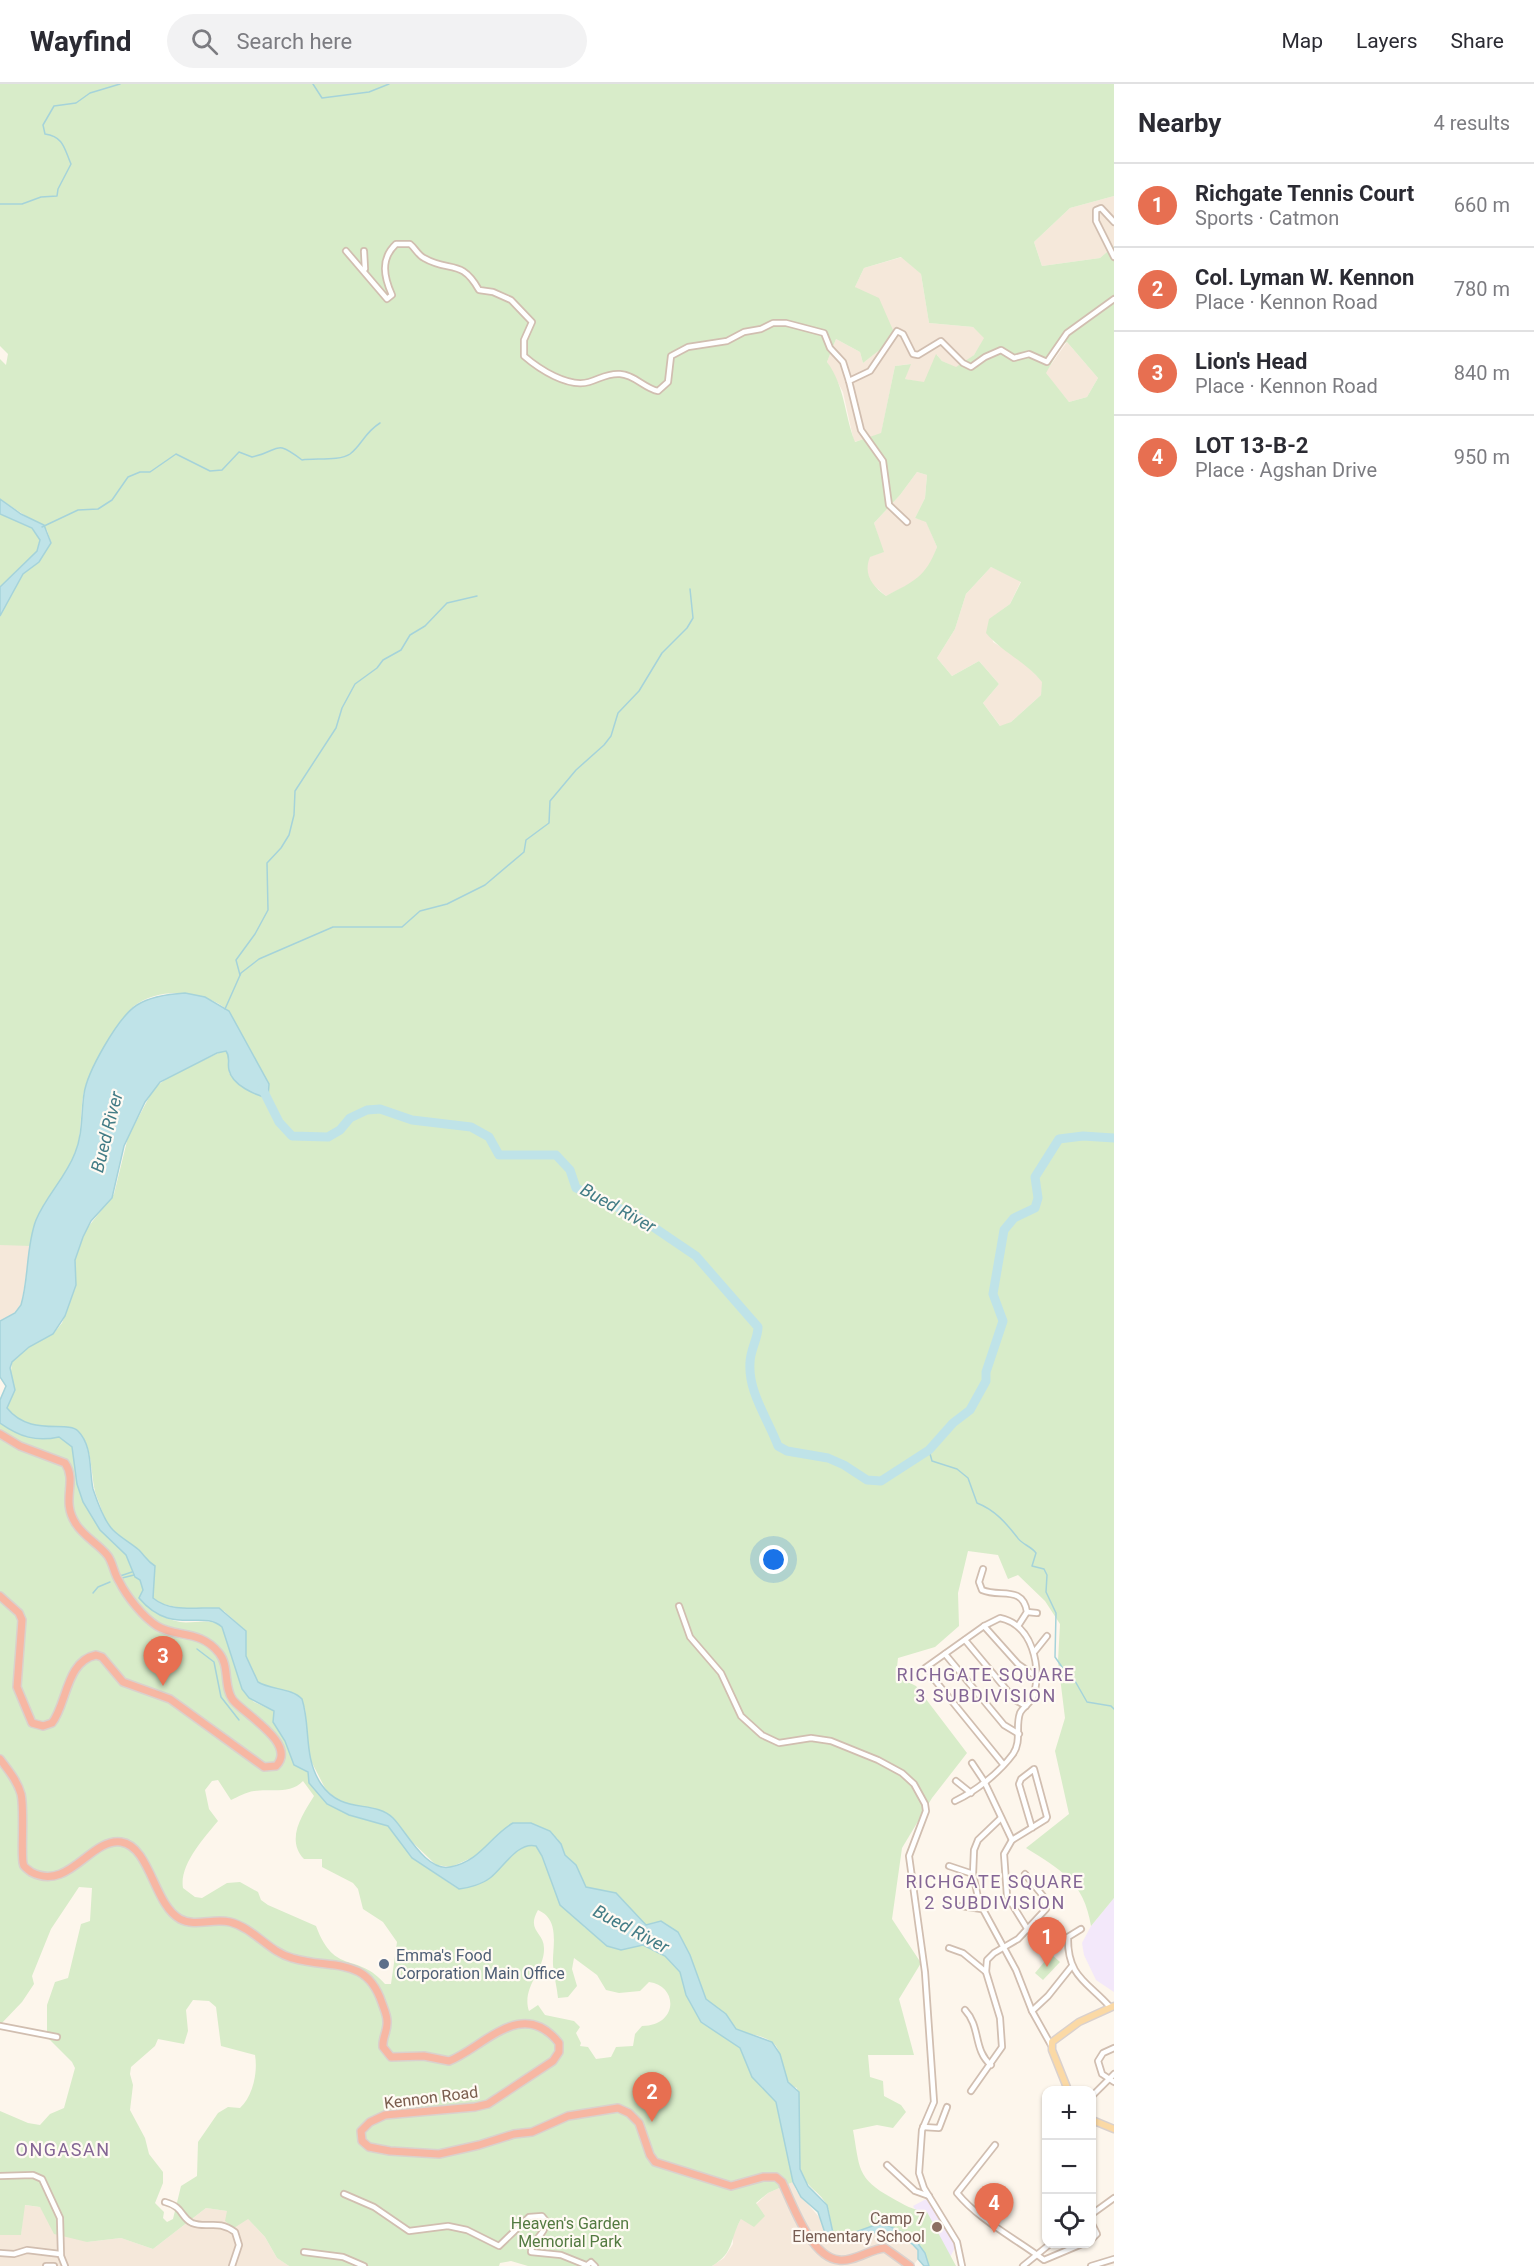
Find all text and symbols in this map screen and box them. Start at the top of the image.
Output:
search box [167,14,587,68]
text: Wayfind [30,25,131,58]
icon: search [188,25,221,58]
text: Search here [236,29,352,54]
text: Map [1281,29,1323,53]
text: Layers [1356,29,1417,53]
text: Share [1450,29,1504,53]
text: Nearby [1138,108,1221,138]
text: 4 results [1434,111,1510,135]
text: Richgate Tennis Court [1195,181,1414,206]
text: 1 [1152,193,1163,217]
text: 660 m [1454,193,1510,217]
text: Sports · Catmon [1195,206,1339,230]
text: Col. Lyman W. Kennon [1195,265,1414,290]
text: 2 [1152,277,1163,301]
text: 780 m [1454,277,1510,301]
text: Place · Kennon Road [1195,290,1378,314]
text: Lion's Head [1195,349,1307,374]
text: 3 [1152,361,1163,385]
text: 840 m [1454,361,1510,385]
text: Place · Kennon Road [1195,374,1378,398]
text: LOT 13-B-2 [1195,433,1308,458]
text: 4 [1152,445,1163,469]
text: 950 m [1454,445,1510,469]
text: Place · Agshan Drive [1195,458,1377,482]
water label: Bued River [86,1088,127,1174]
water label: Bued River [577,1178,660,1237]
your location [759,1545,788,1574]
pin: 3 [144,1636,182,1686]
district label: RICHGATE SQUARE 3 SUBDIVISION [897,1664,1075,1706]
district label: RICHGATE SQUARE 2 SUBDIVISION [906,1871,1084,1913]
water label: Bued River [590,1900,674,1958]
pin: 1 [1028,1918,1066,1967]
place label: Emma's Food Corporation Main Office [396,1946,565,1983]
marker: Emma's Food Corporation Main Office [377,1957,391,1971]
pin: 2 [632,2072,672,2122]
street label: Kennon Road [383,2082,479,2113]
map controls [1042,2086,1096,2248]
button: + [1042,2086,1096,2140]
district label: ONGASAN [16,2139,111,2160]
button: − [1042,2140,1096,2194]
pin: 4 [974,2184,1014,2233]
button: locate [1042,2194,1096,2248]
place label: Camp 7 Elementary School [792,2209,925,2246]
park label: Heaven's Garden Memorial Park [511,2214,629,2251]
marker: Camp 7 Elementary School [930,2220,944,2234]

